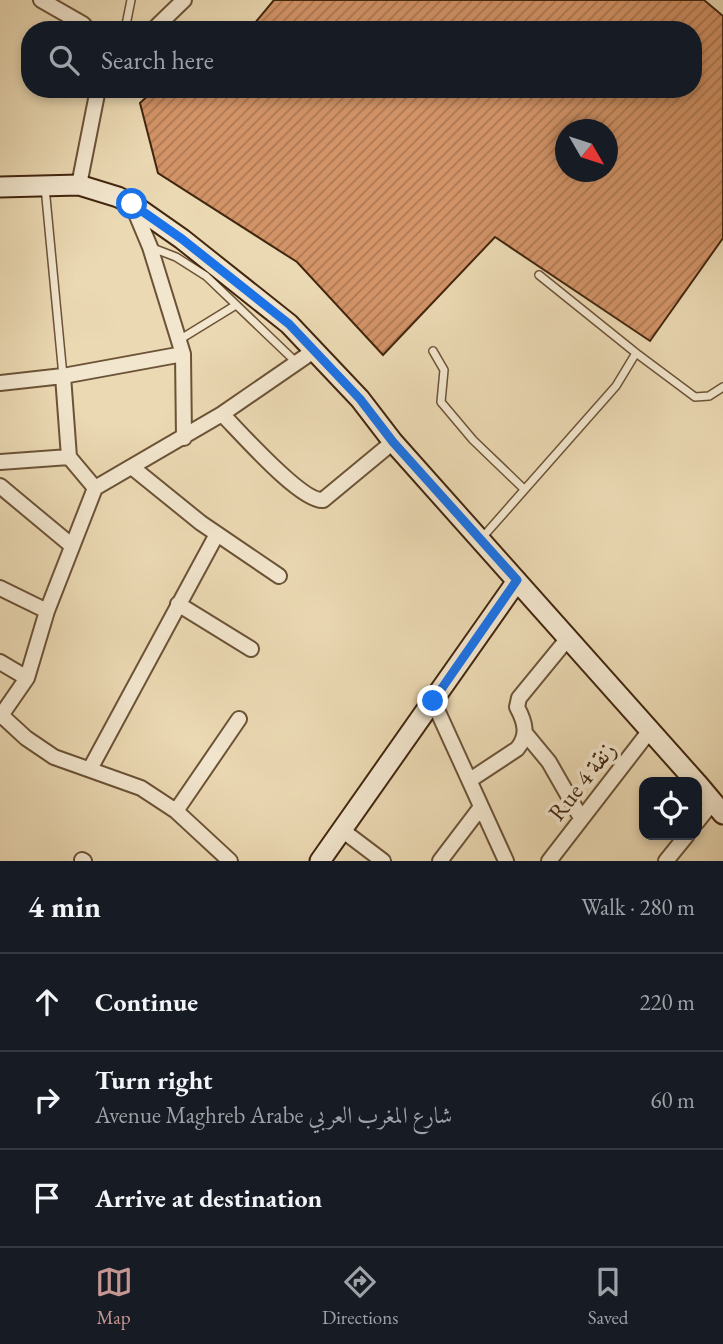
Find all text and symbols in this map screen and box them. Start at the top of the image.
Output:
search box [21,21,702,98]
icon: search [45,41,83,79]
text: Search here [101,43,214,77]
north arrow [555,119,618,182]
route start [116,188,147,219]
route end [417,685,448,716]
street label: Rue 4 زنقة [541,735,622,827]
map controls [639,777,702,840]
button: locate [639,777,702,840]
text: 4 min [28,887,101,926]
text: Walk · 280 m [581,892,695,922]
icon: ahead [28,983,66,1021]
text: Continue [95,985,198,1019]
text: 220 m [639,987,695,1017]
text: Turn right [95,1063,213,1097]
icon: right [28,1081,66,1119]
text: 60 m [650,1085,695,1115]
text: Avenue Maghreb Arabe شارع المغرب العربي [95,1100,452,1130]
icon: arrive [28,1179,66,1217]
text: Arrive at destination [95,1181,322,1215]
tab: Map [95,1263,133,1330]
tab: Directions [322,1263,398,1330]
tab: Saved [588,1263,628,1330]

